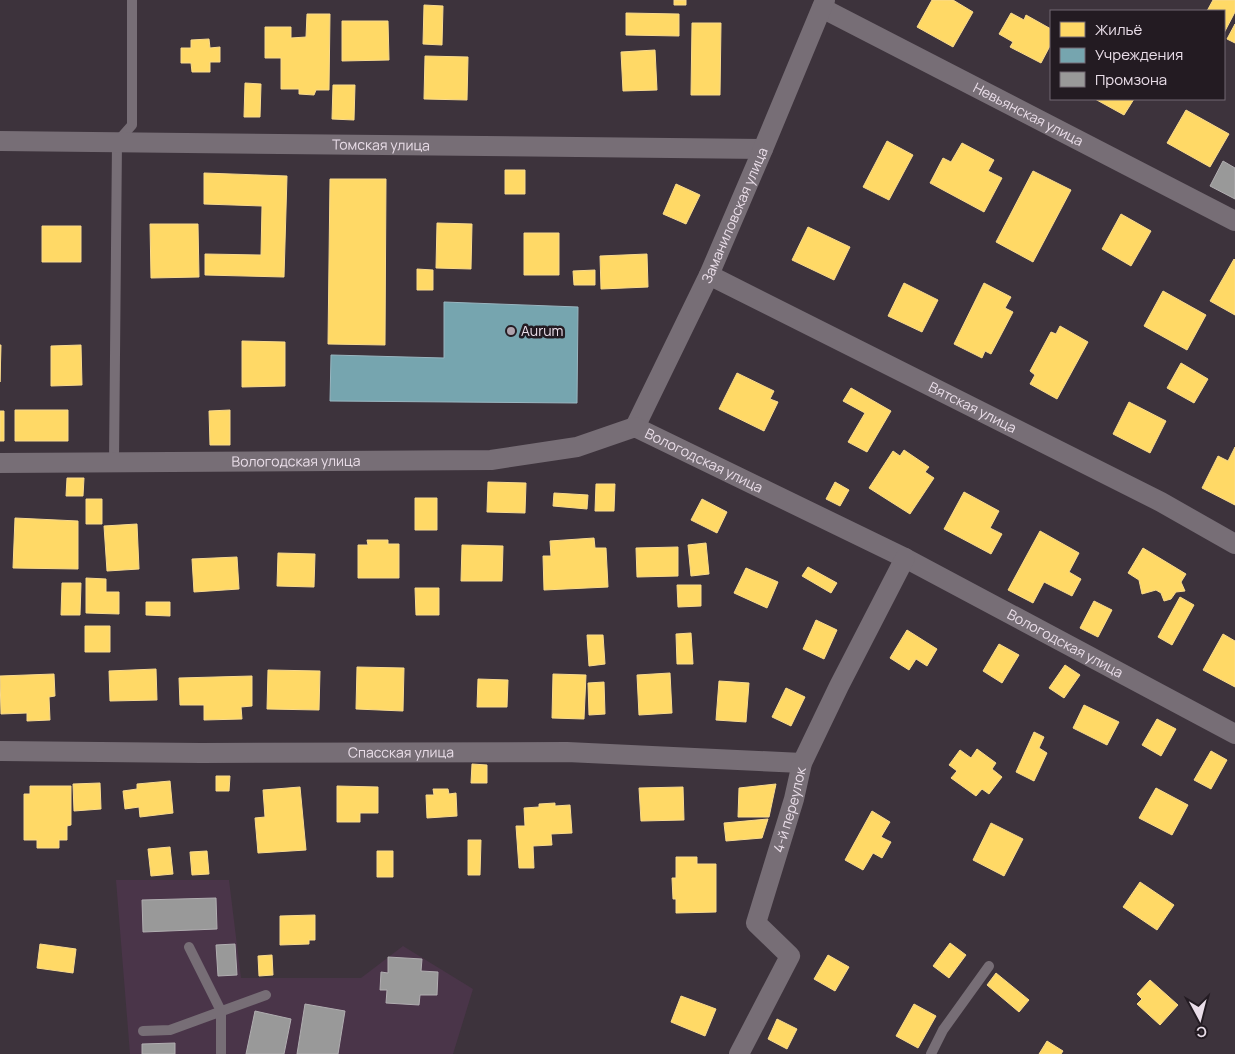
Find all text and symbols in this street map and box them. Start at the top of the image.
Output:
legend [1050,10,1225,100]
text: Жильё [1095,19,1143,40]
text: Учреждения [1095,44,1183,65]
text: Промзона [1095,69,1167,90]
street label: Невьянская улица [970,78,1087,150]
street label: Томская улица [332,134,430,155]
street label: Заманиловская улица [696,144,772,286]
place label: Aurum [521,321,564,340]
marker: Aurum [505,325,517,337]
street label: Вятская улица [926,377,1020,437]
street label: Вологодская улица [642,423,766,497]
street label: Вологодская улица [231,451,360,471]
street label: Вологодская улица [1004,604,1127,682]
street label: Спасская улица [348,742,454,762]
street label: 4-й переулок [768,764,810,855]
north arrow [1175,994,1225,1044]
text: С [1195,1022,1208,1042]

